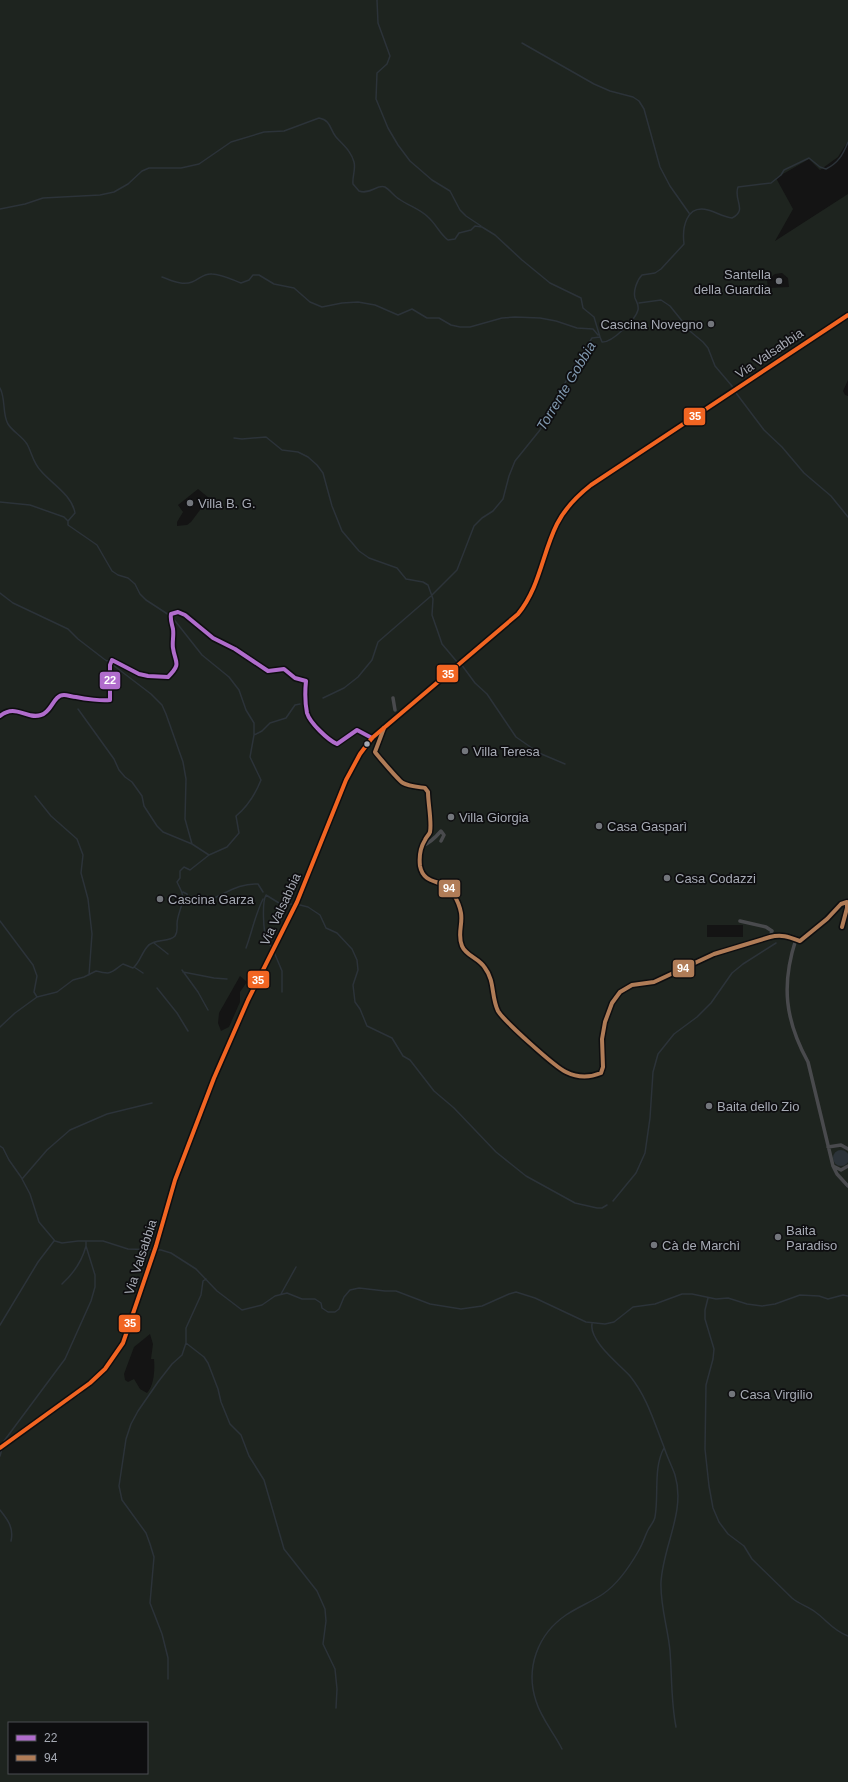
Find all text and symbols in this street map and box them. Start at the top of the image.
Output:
place label: Santella della Guardia [694,267,772,297]
marker: Santella della Guardia [774,276,784,286]
place label: Cascina Novegno [600,317,703,332]
marker: Cascina Novegno [706,319,716,329]
street label: Via Valsabbia [733,325,807,382]
water label: Torrente Gobbia [533,339,599,433]
line badge: 35 [683,407,706,426]
text: 35 [689,410,701,422]
place label: Villa B. G. [198,496,256,511]
marker: Villa B. G. [185,498,195,508]
line badge: 35 [436,664,459,683]
text: 35 [442,668,454,680]
line badge: 22 [99,671,121,690]
text: 22 [104,674,116,686]
unlabelled marker [362,739,372,749]
place label: Villa Teresa [473,744,540,759]
marker: Villa Teresa [460,746,470,756]
place label: Villa Giorgia [459,810,530,825]
marker: Villa Giorgia [446,812,456,822]
place label: Casa Gasparì [607,819,687,834]
marker: Casa Gasparì [594,821,604,831]
street label: Via Valsabbia [257,870,304,948]
place label: Casa Codazzi [675,871,756,886]
marker: Casa Codazzi [662,873,672,883]
line badge: 94 [438,879,461,898]
text: 94 [443,882,456,894]
place label: Cascina Garza [168,892,255,907]
marker: Cascina Garza [155,894,165,904]
line badge: 94 [672,959,695,978]
text: 94 [677,962,690,974]
line badge: 35 [247,970,270,989]
text: 35 [252,974,264,986]
place label: Baita dello Zio [717,1099,799,1114]
marker: Baita dello Zio [704,1101,714,1111]
street label: Via Valsabbia [121,1217,160,1297]
place label: Baita Paradiso [786,1223,837,1253]
marker: Baita Paradiso [773,1232,783,1242]
place label: Cà de Marchì [662,1238,740,1253]
marker: Cà de Marchì [649,1240,659,1250]
line badge: 35 [118,1314,141,1333]
text: 35 [124,1317,136,1329]
place label: Casa Virgilio [740,1387,813,1402]
marker: Casa Virgilio [727,1389,737,1399]
legend [8,1722,148,1774]
text: 22 [44,1731,58,1745]
text: 94 [44,1751,58,1765]

